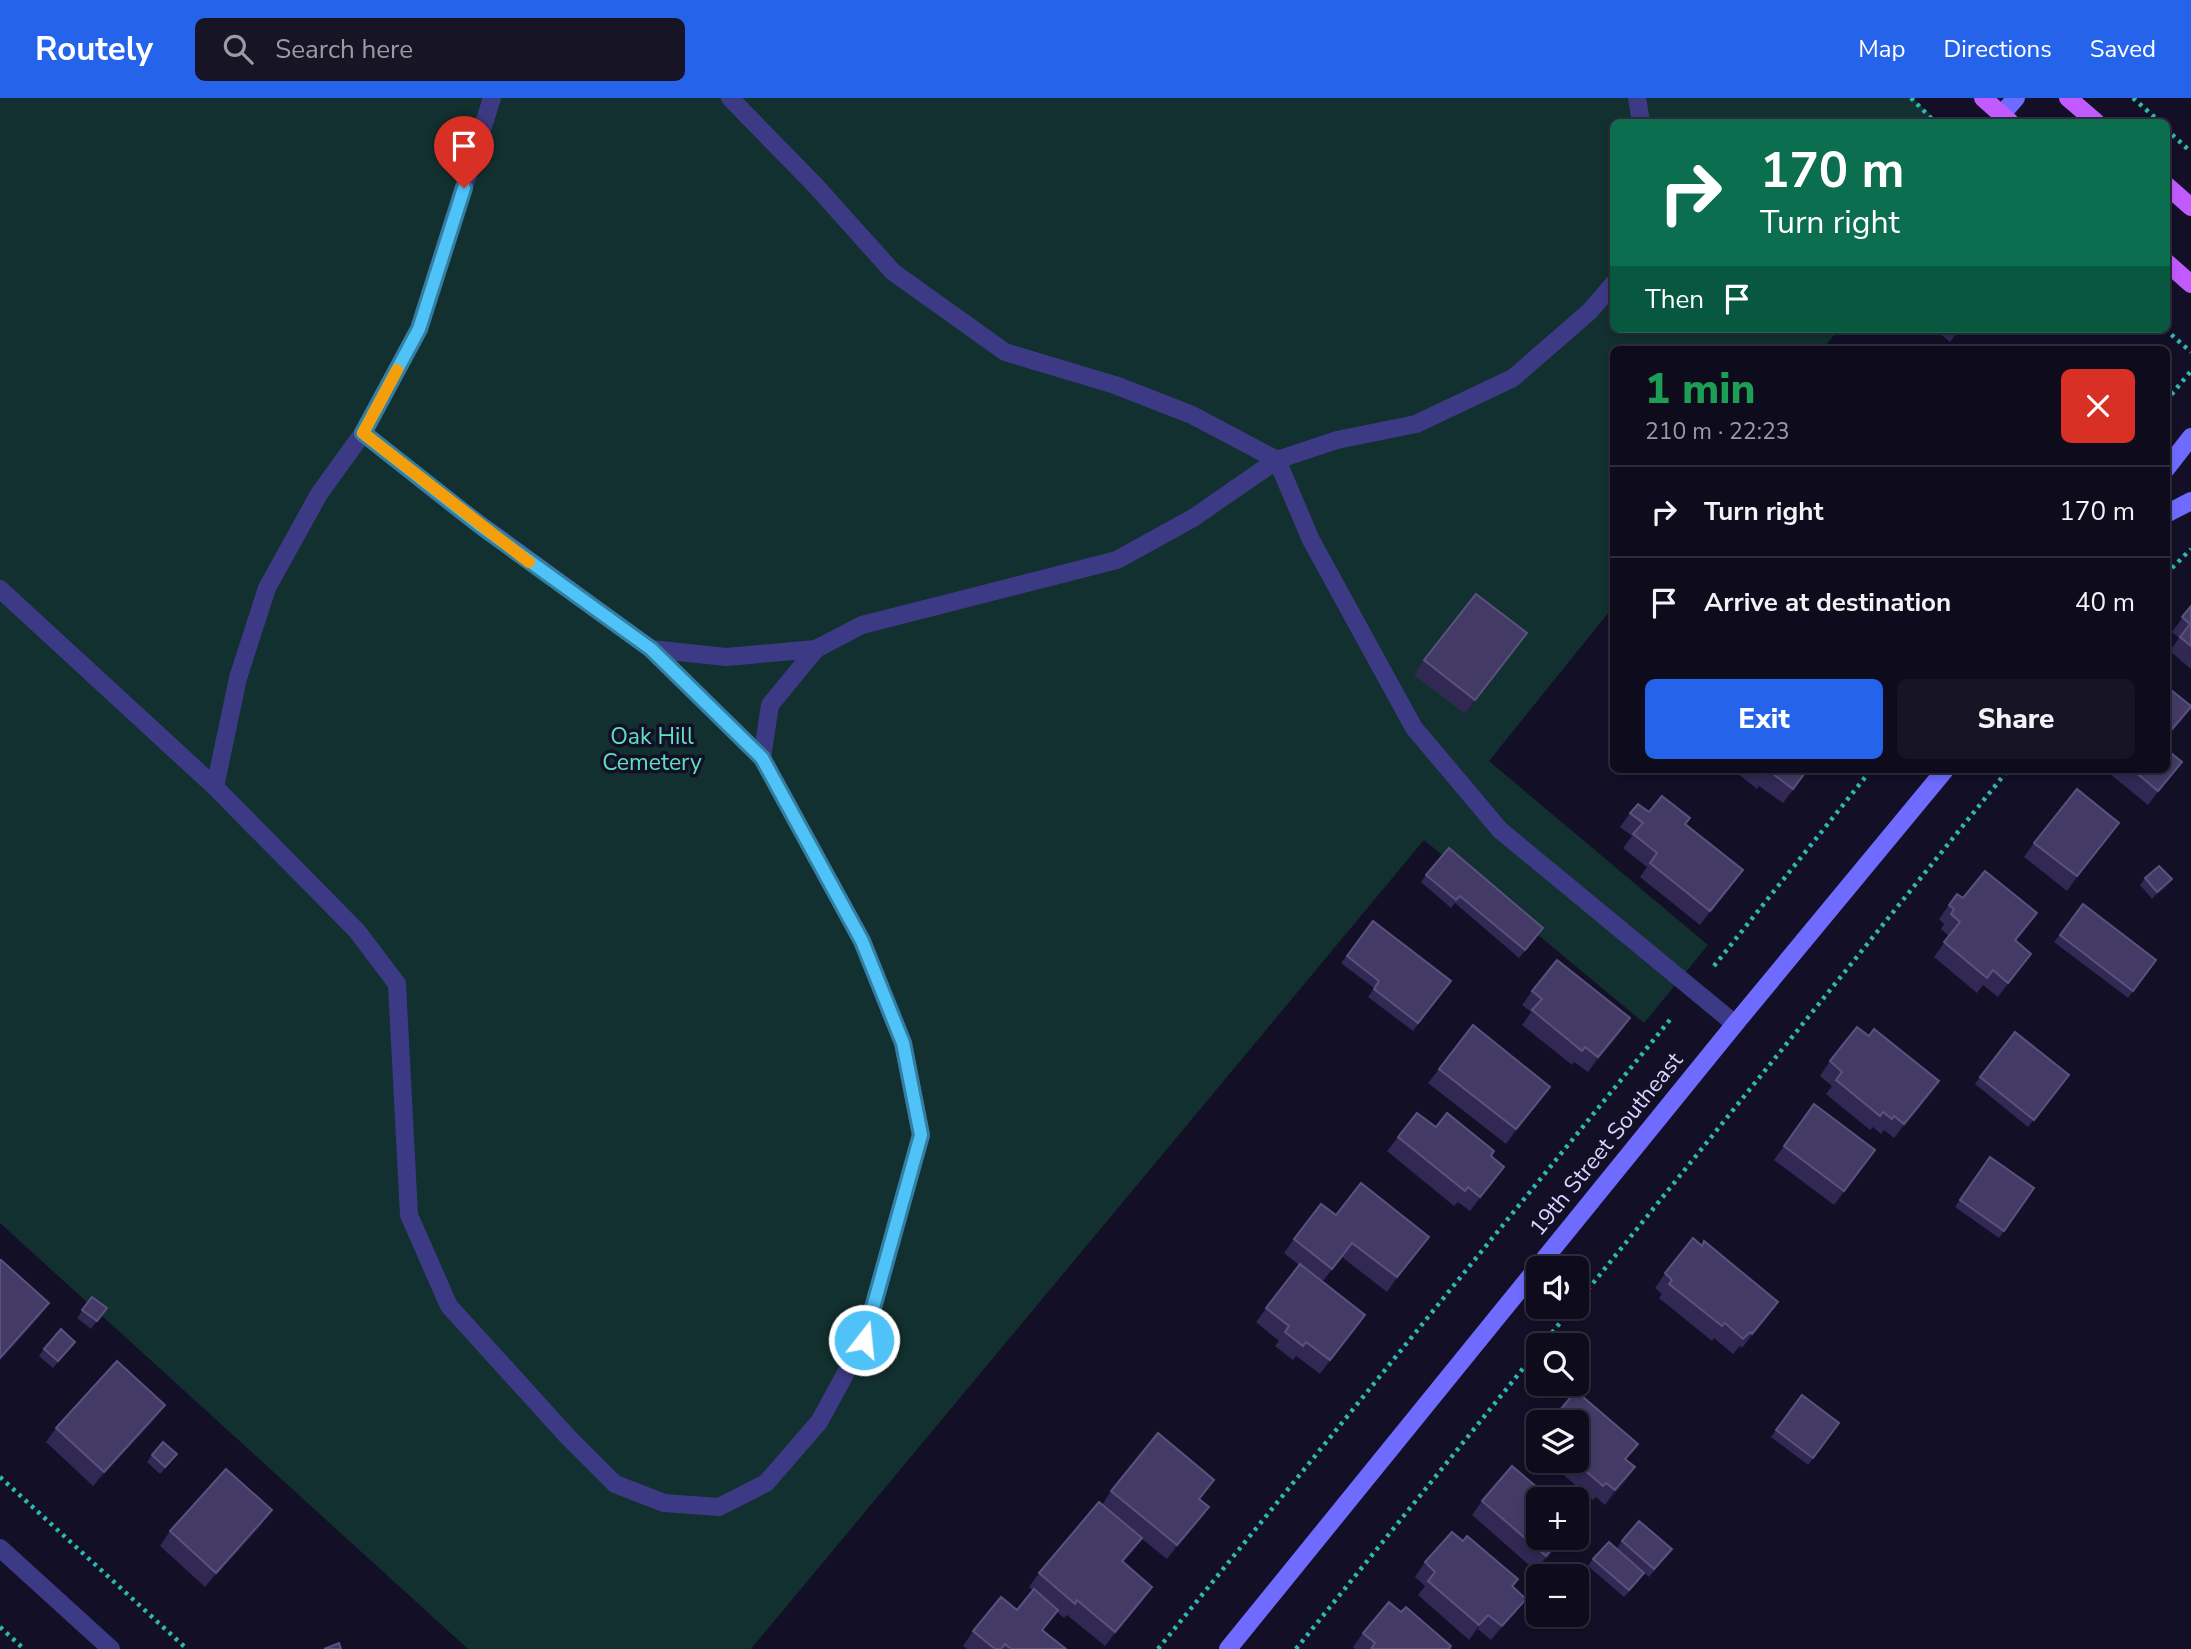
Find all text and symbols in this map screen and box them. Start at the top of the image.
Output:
search box [195,18,685,81]
text: Routely [35,27,153,72]
icon: search [219,30,257,68]
text: Search here [275,32,413,67]
text: Map [1858,33,1905,65]
text: Directions [1943,33,2052,65]
text: Saved [2090,33,2156,65]
pin [434,116,494,188]
icon: arrive [445,127,483,165]
text: 170 m [1760,137,1904,204]
icon: right [1645,147,1736,238]
text: Turn right [1760,201,1900,244]
icon: arrive [1718,280,1756,318]
text: Then [1645,282,1704,317]
text: 1 min [1645,361,1755,418]
button: close [2061,369,2135,443]
text: 210 m · 22:23 [1645,416,1790,447]
icon: right [1645,493,1683,531]
text: Turn right [1704,494,1823,529]
text: 170 m [2059,494,2135,529]
icon: arrive [1645,584,1683,622]
text: Arrive at destination [1704,585,1951,620]
text: 40 m [2075,585,2135,620]
button: Exit [1645,679,1883,759]
button: Share [1897,679,2135,759]
park label: Oak Hill Cemetery [602,721,702,778]
street label: 19th Street Southeast [1522,1045,1690,1242]
map controls [1526,1256,1589,1627]
button: sound [1526,1256,1589,1319]
position arrow [827,1303,901,1377]
button: search [1526,1333,1589,1396]
button: layers [1526,1410,1589,1473]
button: + [1526,1487,1589,1550]
button: − [1526,1564,1589,1627]

